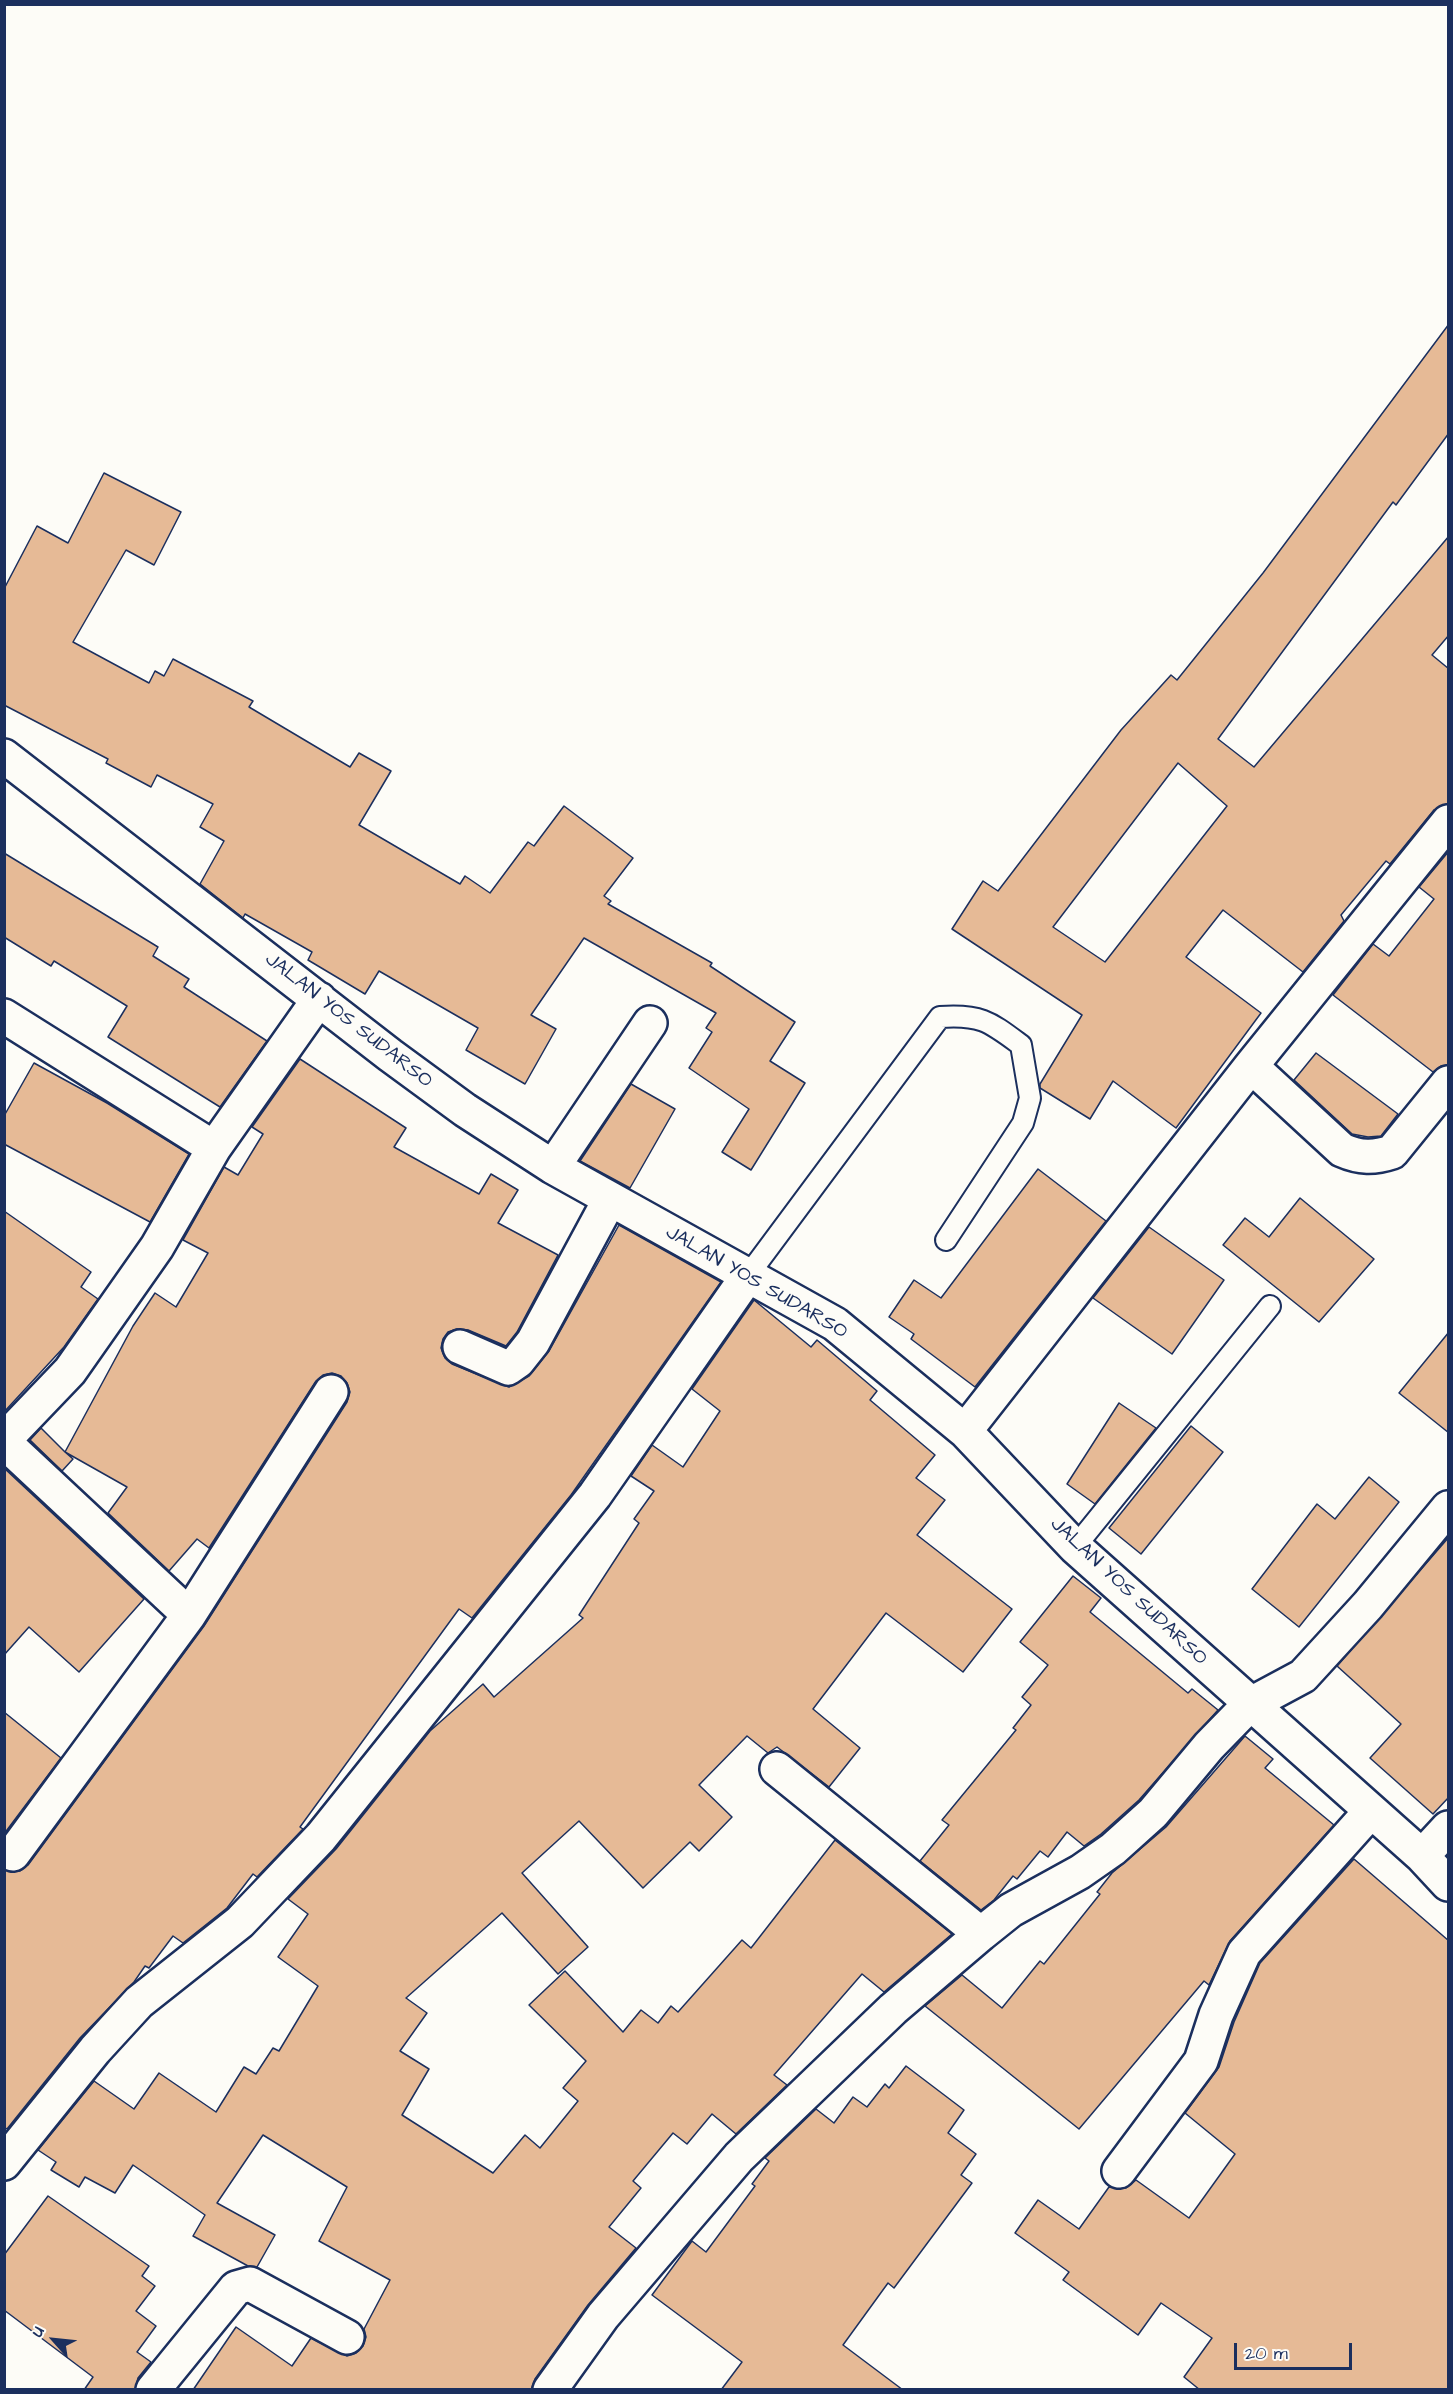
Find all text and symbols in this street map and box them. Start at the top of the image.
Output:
street label: JALAN YOS SUDARSO [259,948,437,1094]
street label: JALAN YOS SUDARSO [661,1221,851,1345]
street label: JALAN YOS SUDARSO [1045,1513,1211,1671]
north arrow [24,2310,84,2370]
text: U [26,2323,50,2341]
scale bar [1237,2331,1356,2369]
text: 20 m [1245,2341,1288,2366]

